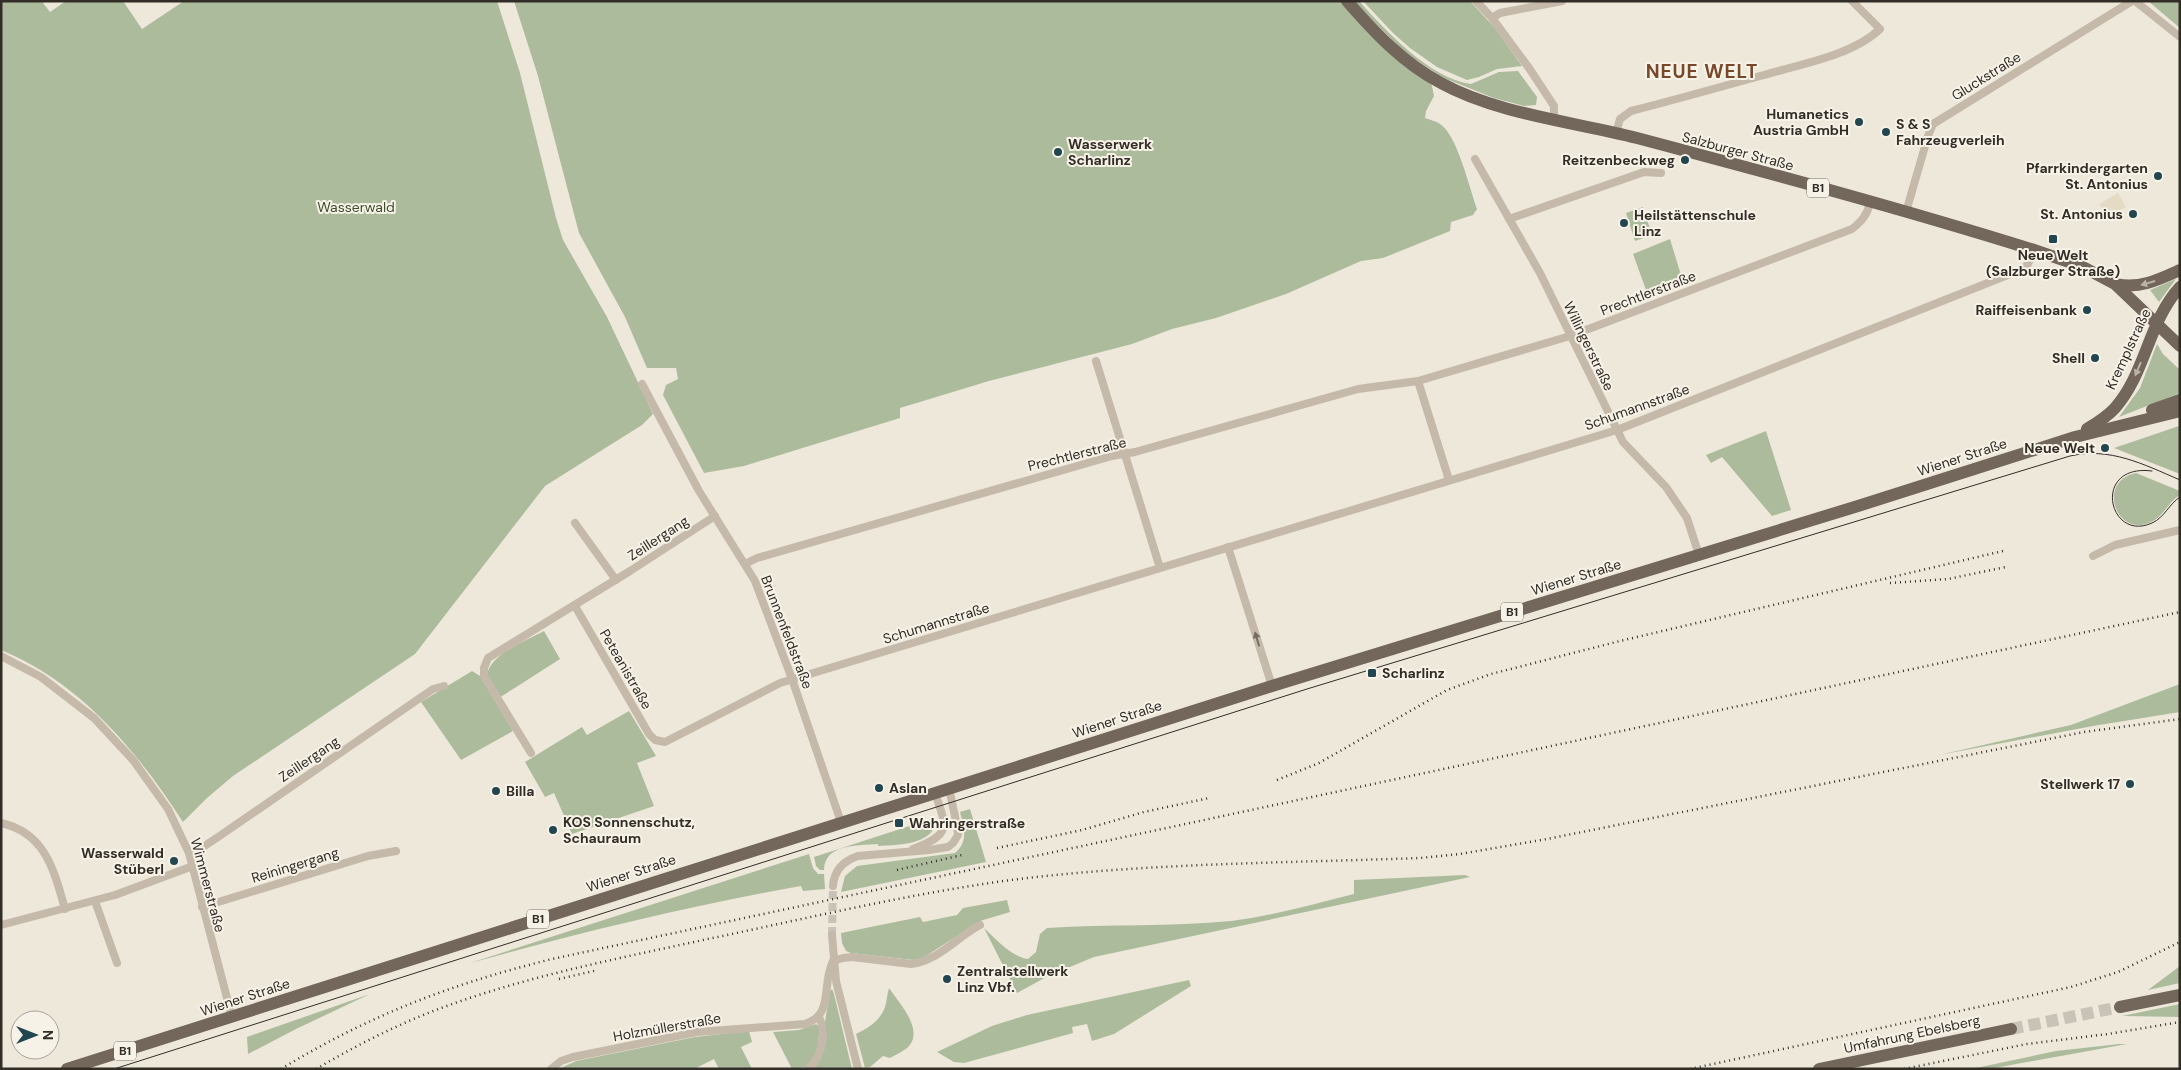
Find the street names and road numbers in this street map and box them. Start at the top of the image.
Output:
street label: Gluckstraße [1948,48,2024,104]
street label: Salzburger Straße [1680,127,1796,175]
road number: B1 [1807,178,1829,198]
street label: Prechtlerstraße [1598,267,1698,319]
street label: Willingerstraße [1560,298,1618,394]
street label: Kremplstraße [2101,306,2155,392]
street label: Schumannstraße [1582,380,1692,434]
street label: Prechtlerstraße [1026,433,1128,475]
street label: Wiener Straße [1915,434,2009,480]
street label: Zeillergang [624,511,692,564]
street label: Wiener Straße [1529,555,1623,599]
street label: Brunnenfeldstraße [757,573,817,691]
street label: Schumannstraße [881,598,991,648]
road number: B1 [1501,602,1523,622]
street label: Peteanistraße [596,626,656,712]
street label: Wiener Straße [1070,696,1164,742]
street label: Zeillergang [275,732,343,786]
street label: Wimmerstraße [187,836,229,934]
street label: Reiningergang [249,843,341,887]
street label: Wiener Straße [584,850,678,896]
road number: B1 [527,910,549,929]
street label: Wiener Straße [198,974,292,1020]
street label: Holzmüllerstraße [612,1009,722,1045]
street label: Umfahrung Ebelsberg [1842,1011,1982,1057]
road number: B1 [114,1042,136,1060]

